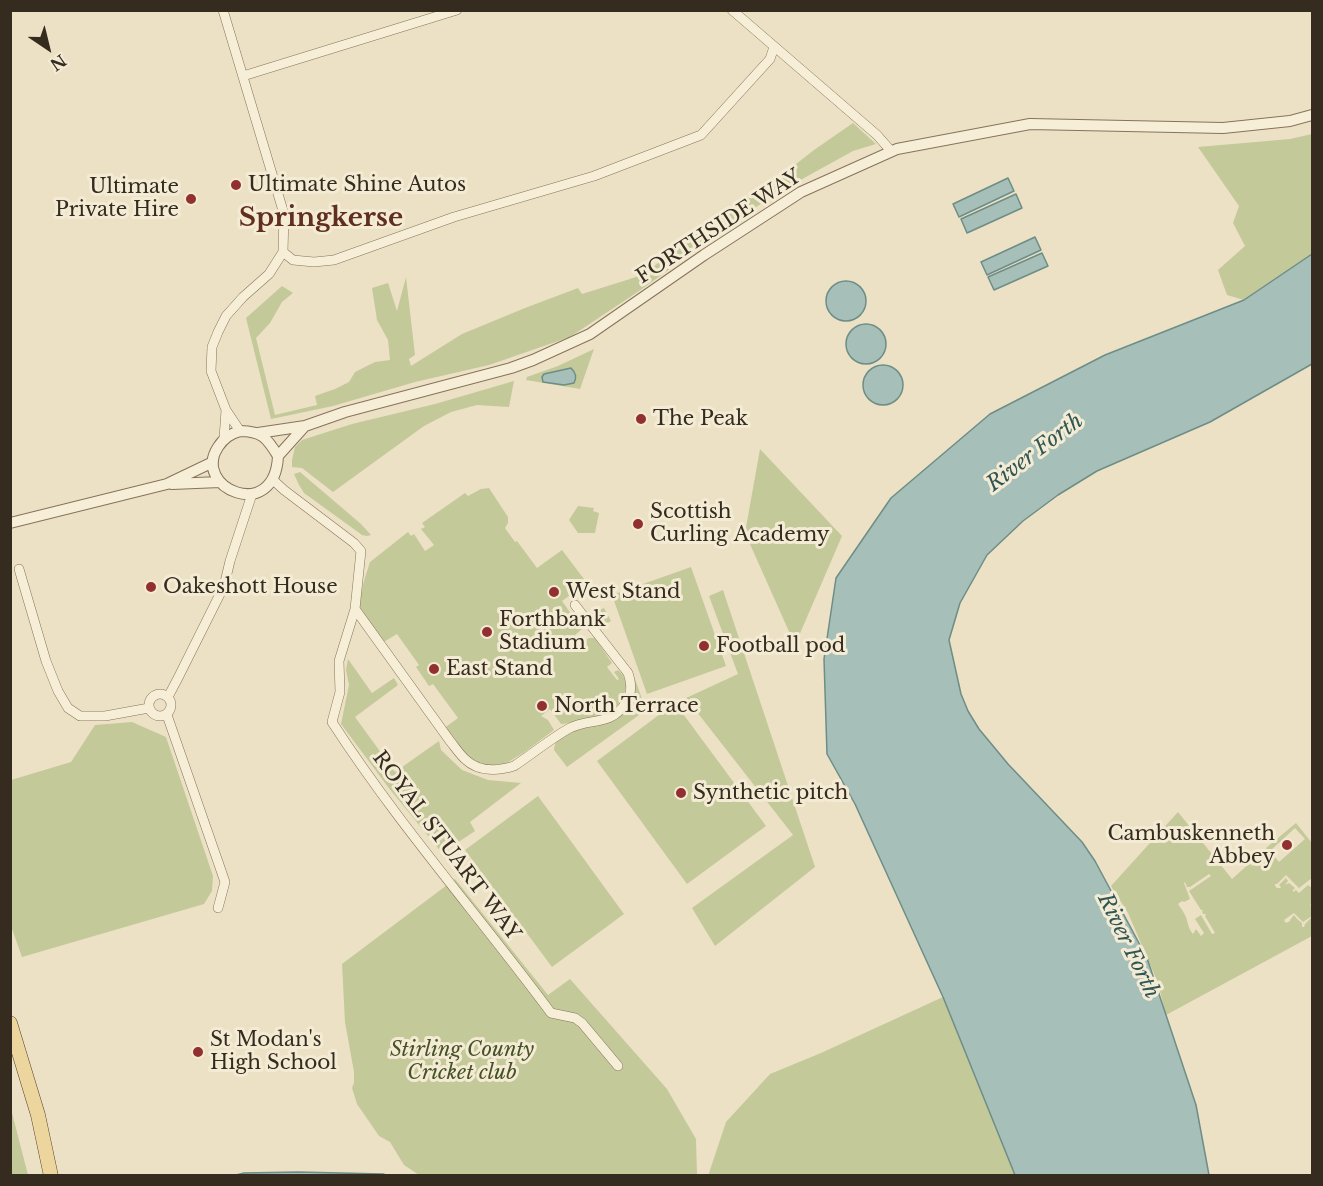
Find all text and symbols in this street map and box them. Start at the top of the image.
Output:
north arrow [18,18,78,78]
text: N [46,50,70,75]
street label: FORTHSIDE WAY [632,165,806,289]
place label: Ultimate Shine Autos [248,173,466,197]
place label: Ultimate Private Hire [55,175,179,222]
marker: Ultimate Shine Autos [229,178,243,192]
marker: Ultimate Private Hire [184,192,198,206]
district label: Springkerse [239,203,403,235]
place label: The Peak [653,407,748,431]
water label: River Forth [982,409,1088,497]
marker: The Peak [634,412,648,426]
place label: Scottish Curling Academy [650,500,830,547]
marker: Scottish Curling Academy [631,517,645,531]
place label: Oakeshott House [163,575,338,599]
marker: Oakeshott House [144,580,158,594]
place label: West Stand [566,580,681,604]
marker: West Stand [547,585,561,599]
place label: Forthbank Stadium [499,608,606,655]
marker: Forthbank Stadium [480,625,494,639]
place label: Football pod [716,634,845,658]
marker: Football pod [697,639,711,653]
place label: East Stand [446,657,553,681]
marker: East Stand [427,662,441,676]
place label: North Terrace [554,694,699,718]
marker: North Terrace [535,699,549,713]
street label: ROYAL STUART WAY [367,747,525,945]
place label: Synthetic pitch [693,781,848,805]
marker: Synthetic pitch [674,786,688,800]
place label: Cambuskenneth Abbey [1107,822,1275,869]
marker: Cambuskenneth Abbey [1280,838,1294,852]
water label: River Forth [1092,889,1164,1003]
place label: St Modan's High School [210,1028,337,1075]
park label: Stirling County Cricket club [390,1038,534,1085]
marker: St Modan's High School [191,1045,205,1059]

